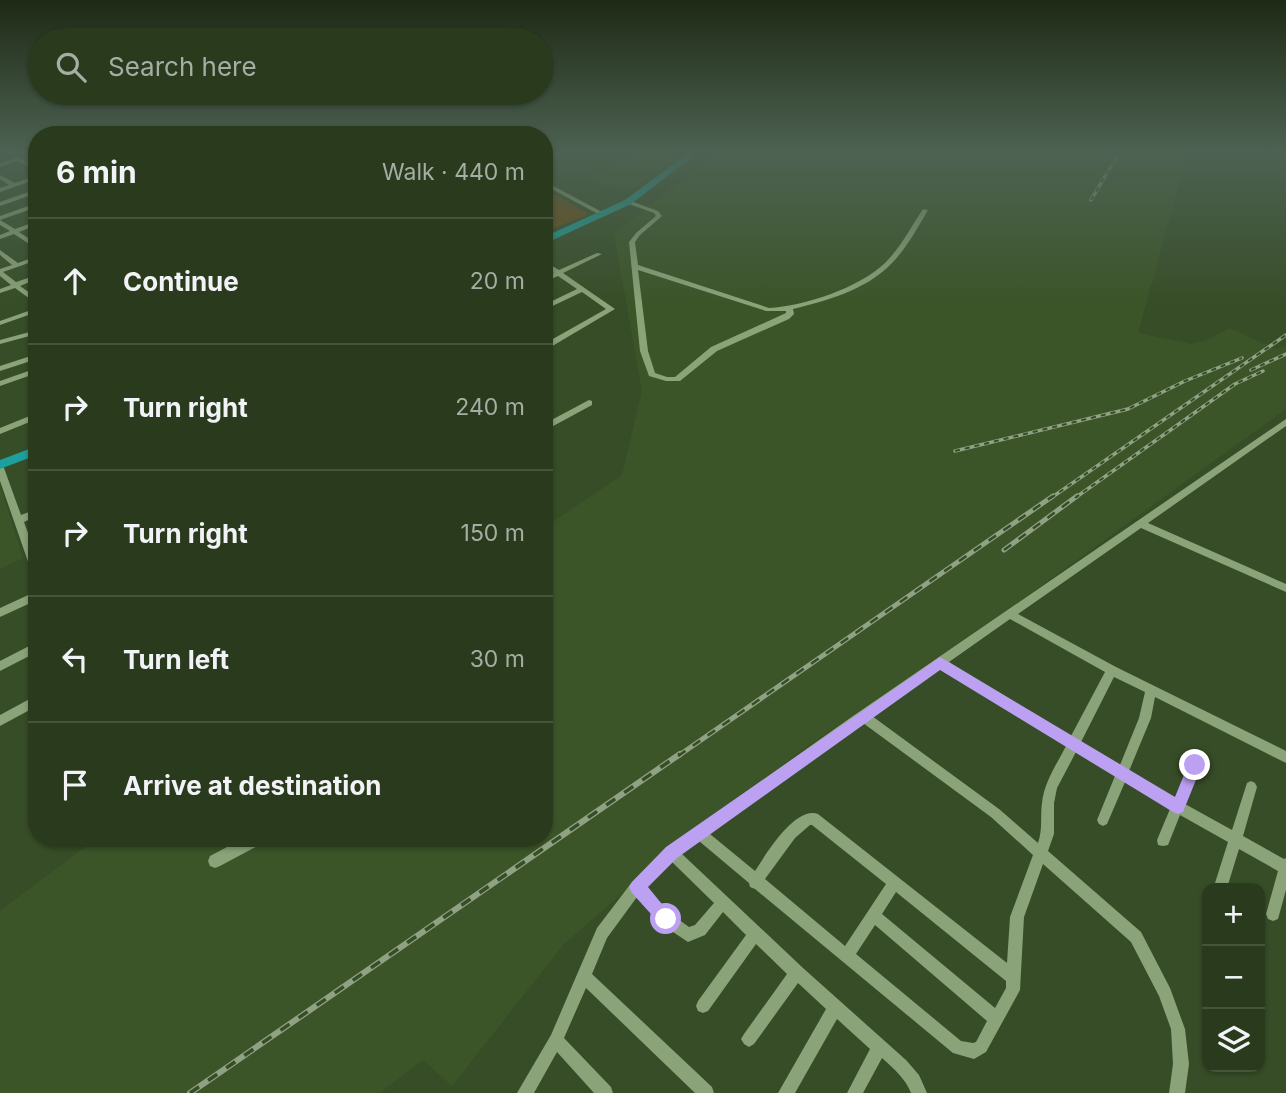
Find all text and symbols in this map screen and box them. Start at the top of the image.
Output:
search box [28,28,553,105]
icon: search [52,48,90,86]
text: Search here [108,51,257,82]
text: 6 min [56,154,137,190]
text: Walk · 440 m [382,158,525,186]
icon: ahead [56,262,94,300]
text: Continue [123,266,239,297]
text: 20 m [470,267,525,295]
icon: right [56,388,94,426]
text: Turn right [123,392,248,423]
text: 240 m [455,393,525,421]
icon: right [56,514,94,552]
text: Turn right [123,518,248,549]
text: 150 m [461,519,525,547]
icon: left [56,640,94,678]
text: Turn left [123,644,229,675]
text: 30 m [470,645,525,673]
route end [1179,749,1210,780]
icon: arrive [56,766,94,804]
text: Arrive at destination [123,770,382,801]
map controls [1202,883,1265,1072]
button: + [1202,883,1265,946]
route start [650,903,681,934]
button: − [1202,946,1265,1009]
button: layers [1202,1009,1265,1072]

